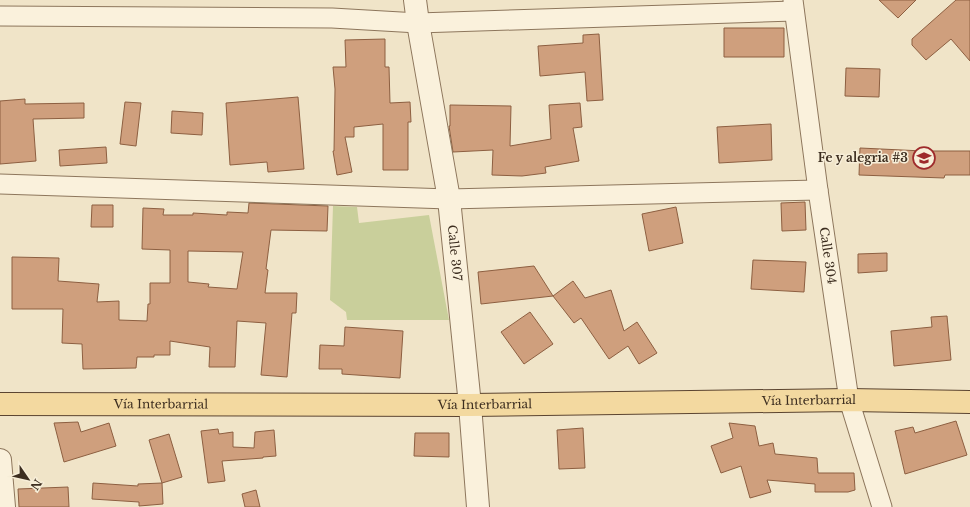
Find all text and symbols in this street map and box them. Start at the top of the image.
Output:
school or university icon: Fe y alegria #3 [911,145,937,171]
place label: Fe y alegria #3 [818,150,908,165]
street label: Calle 307 [445,224,465,283]
street label: Calle 304 [817,226,840,285]
street label: Vía Interbarrial [761,392,856,408]
street label: Vía Interbarrial [113,396,208,411]
street label: Vía Interbarrial [437,396,532,412]
north arrow [8,459,48,499]
text: N [27,476,45,493]

